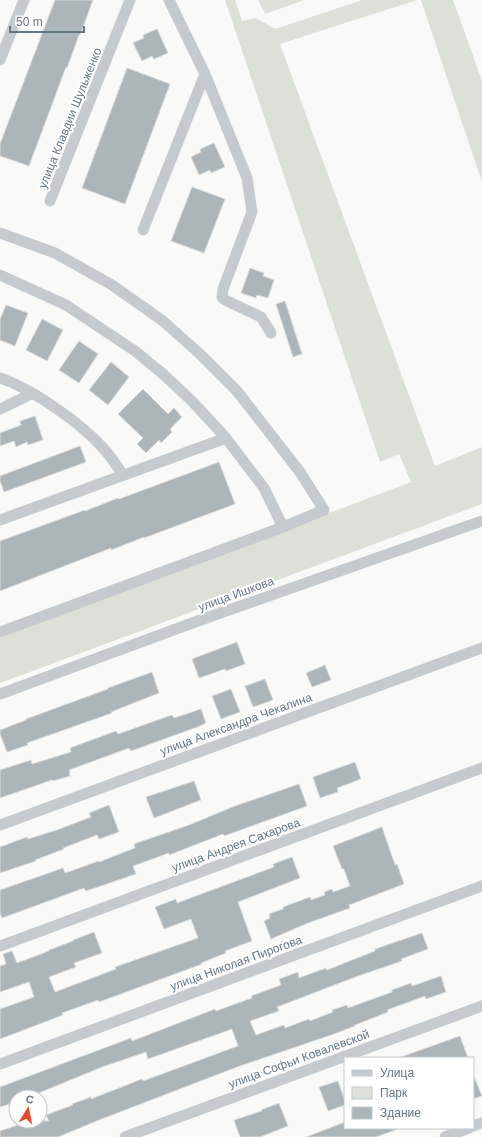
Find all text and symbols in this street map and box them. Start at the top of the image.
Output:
scale bar [10,8,84,34]
text: 50 m [16,15,43,29]
street label: улица Клавдии Шульженко [35,45,105,190]
street label: улица Ишкова [196,574,276,614]
street label: улица Александра Чекалина [158,690,314,758]
street label: улица Андрея Сахарова [170,815,302,875]
street label: улица Николая Пирогова [168,932,304,993]
street label: улица Софьи Ковалевской [227,1027,371,1091]
legend [344,1057,474,1129]
text: Улица [380,1066,414,1080]
text: Парк [380,1086,408,1100]
north arrow [8,1089,48,1129]
text: С [25,1093,35,1106]
text: Здание [380,1106,421,1120]

